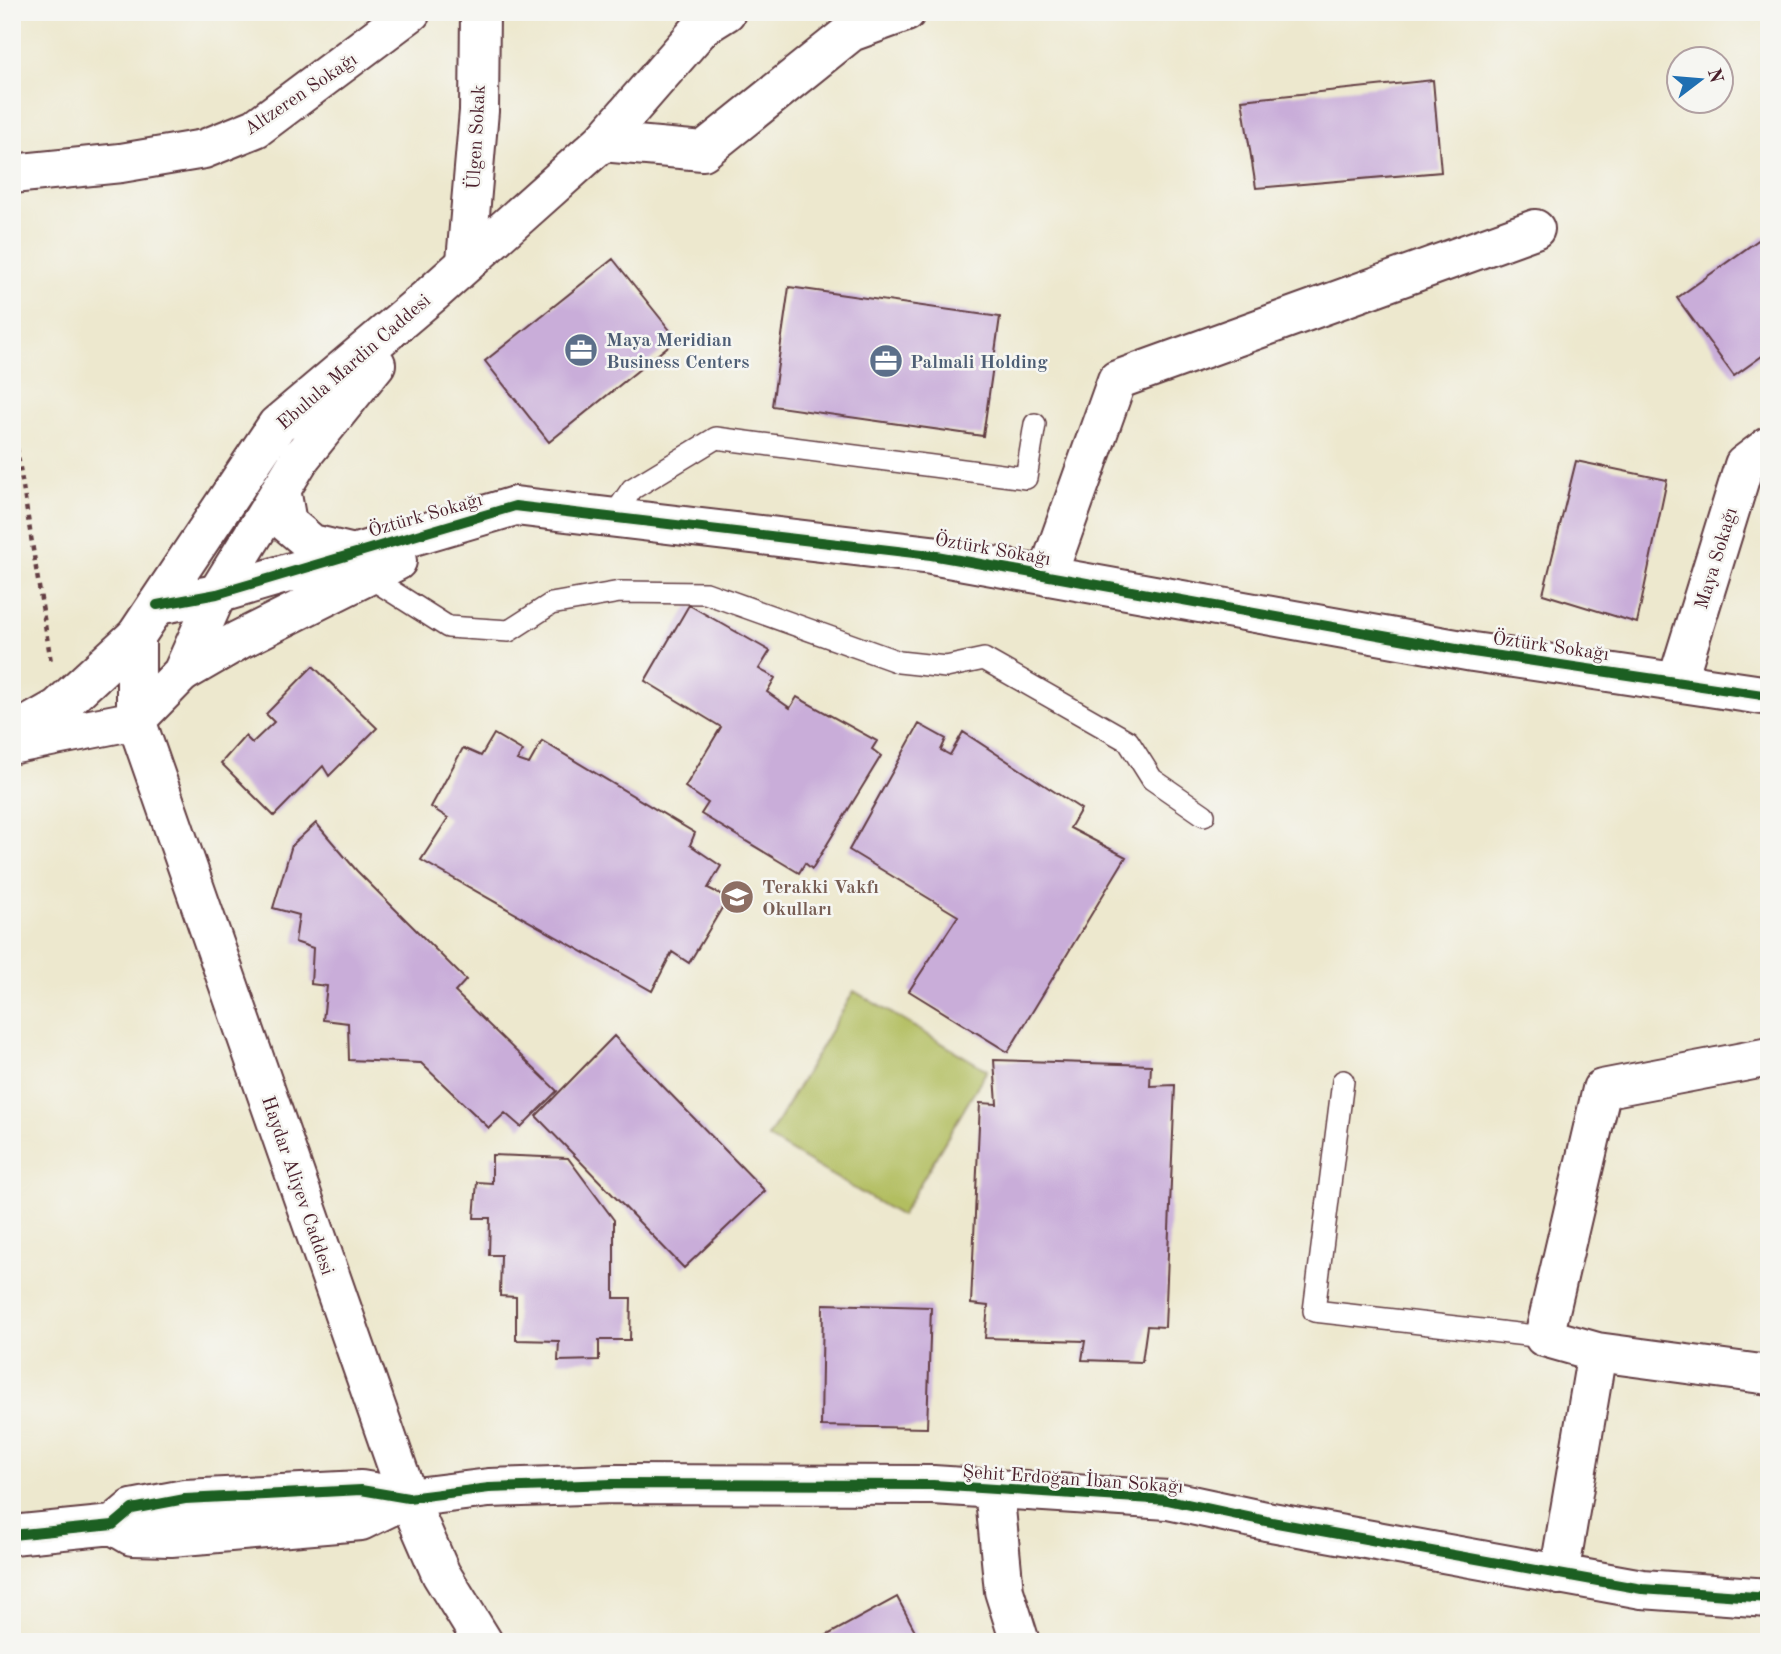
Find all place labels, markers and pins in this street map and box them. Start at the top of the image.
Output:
office icon: Maya Meridian Business Centers [562,331,600,369]
place label: Maya Meridian Business Centers [606,332,749,373]
office icon: Palmali Holding [867,342,905,380]
place label: Palmali Holding [910,354,1048,373]
school or university icon: Terakki Vakfı Okulları [718,878,756,916]
place label: Terakki Vakfı Okulları [762,879,879,920]

